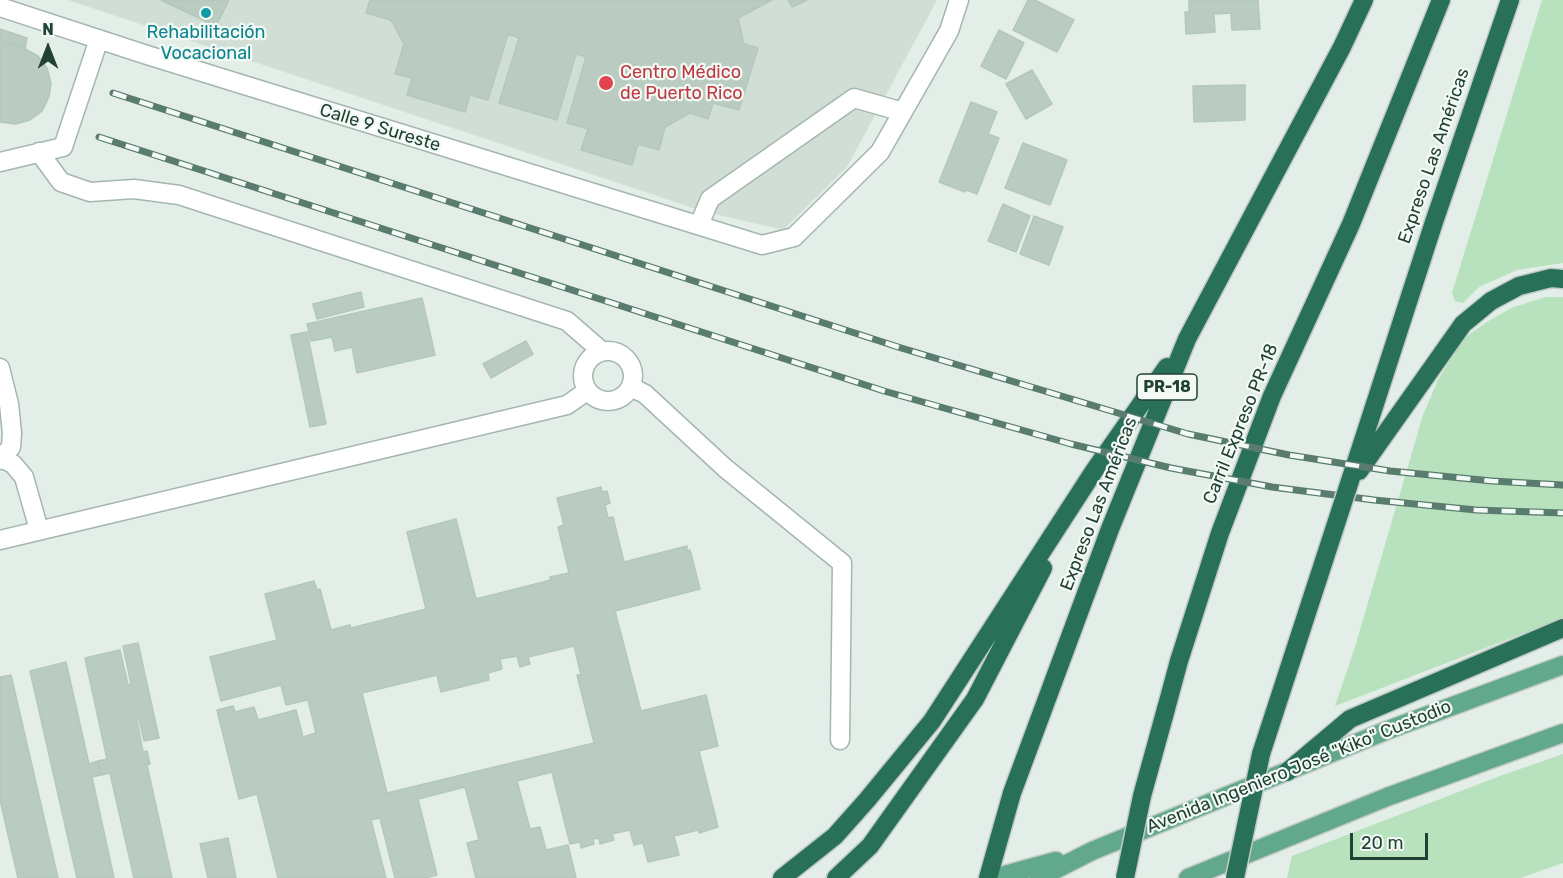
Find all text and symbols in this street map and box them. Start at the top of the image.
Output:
marker: Rehabilitación Vocacional [199,6,213,20]
north arrow [18,18,78,78]
text: N [42,20,54,39]
place label: Rehabilitación Vocacional [147,22,265,64]
place label: Centro Médico de Puerto Rico [620,62,743,104]
street label: Expreso Las Américas [1394,65,1474,247]
marker: Centro Médico de Puerto Rico [597,74,615,92]
street label: Calle 9 Sureste [317,99,443,157]
street label: Carril Expreso PR-18 [1199,341,1283,507]
road number: PR-18 [1137,374,1197,400]
street label: Expreso Las Américas [1056,414,1142,594]
street label: Avenida Ingeniero José "Kiko" Custodio [1143,696,1455,838]
scale bar [1353,821,1431,859]
text: 20 m [1361,832,1403,854]

